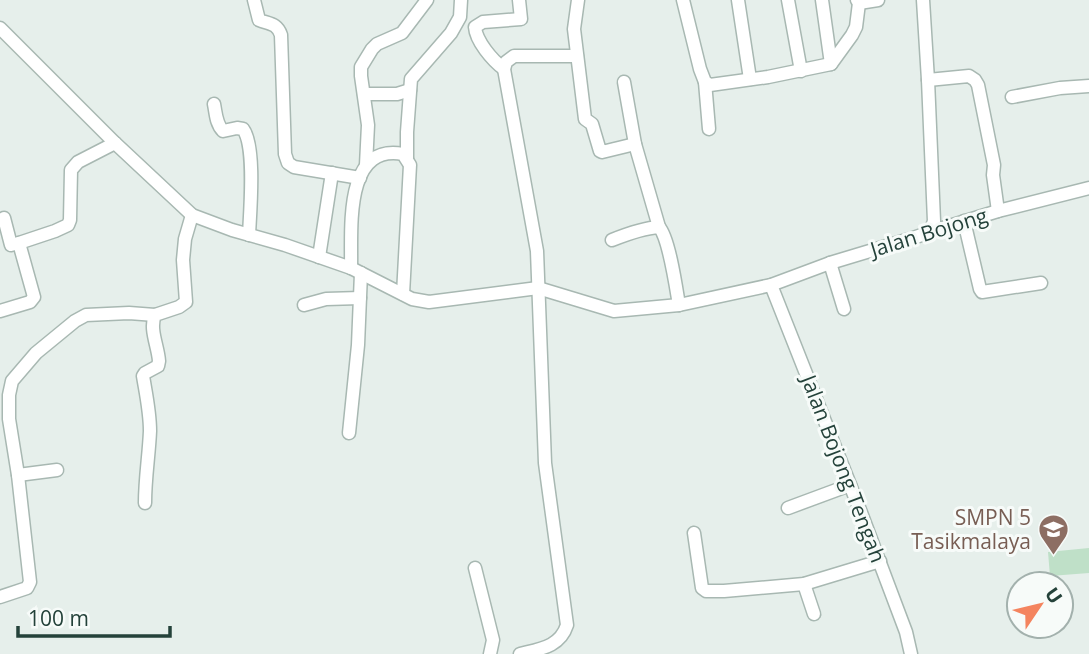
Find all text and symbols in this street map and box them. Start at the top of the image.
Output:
street label: Jalan Bojong [865,201,991,264]
street label: Jalan Bojong Tengah [795,369,893,566]
place label: SMPN 5 Tasikmalaya [911,503,1031,555]
school or university icon: SMPN 5 Tasikmalaya [1037,513,1071,557]
north arrow [1005,570,1075,640]
text: U [1039,582,1069,609]
scale bar [18,594,170,638]
text: 100 m [28,604,89,632]

